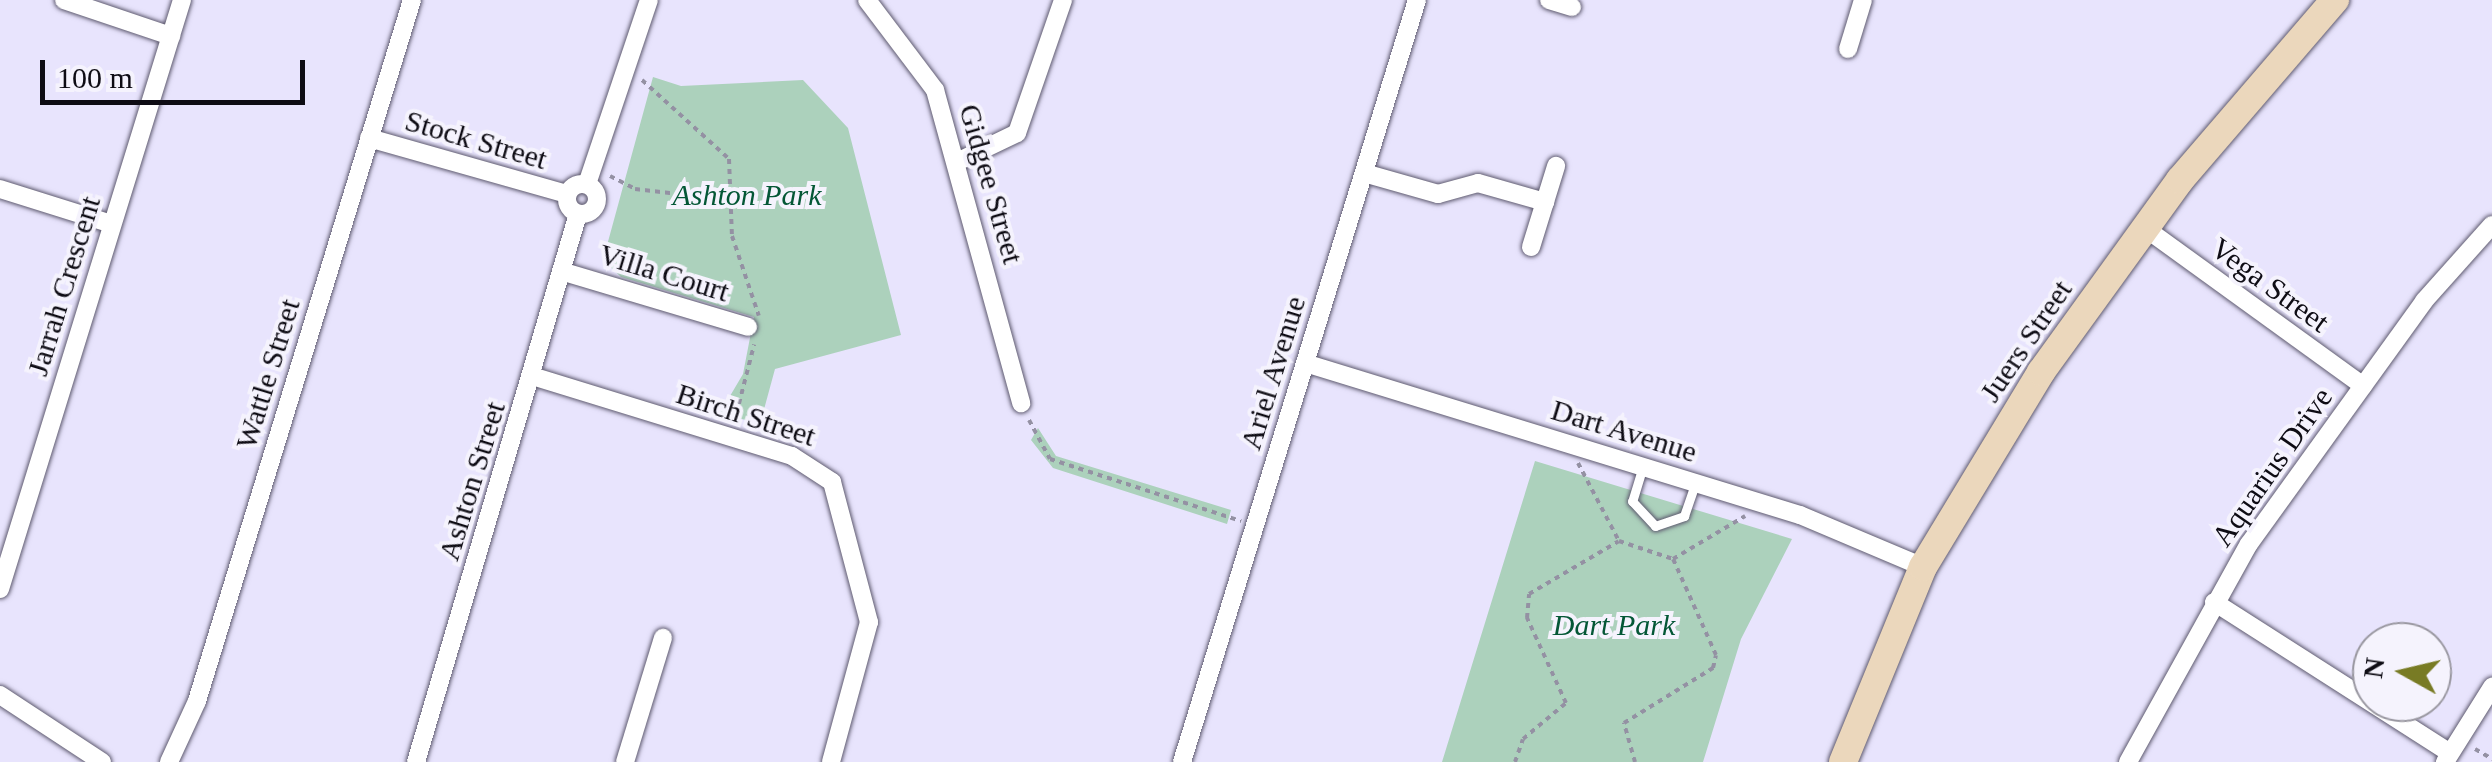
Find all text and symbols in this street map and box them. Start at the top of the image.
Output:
scale bar [45,40,310,102]
text: 100 m [57,61,133,94]
street label: Gidgee Street [951,100,1031,268]
street label: Stock Street [401,103,551,177]
park label: Ashton Park [672,177,822,213]
street label: Jarrah Crescent [20,192,108,380]
street label: Vega Street [2204,230,2336,340]
street label: Villa Court [595,236,733,310]
street label: Juers Street [1972,273,2080,409]
street label: Ariel Avenue [1232,291,1314,455]
street label: Wattle Street [228,295,308,453]
street label: Birch Street [672,376,820,454]
street label: Aquarius Drive [2204,381,2340,553]
street label: Dart Avenue [1546,392,1702,470]
street label: Ashton Street [431,397,513,565]
park label: Dart Park [1553,607,1675,643]
north arrow [2352,622,2452,722]
text: N [2357,656,2391,680]

